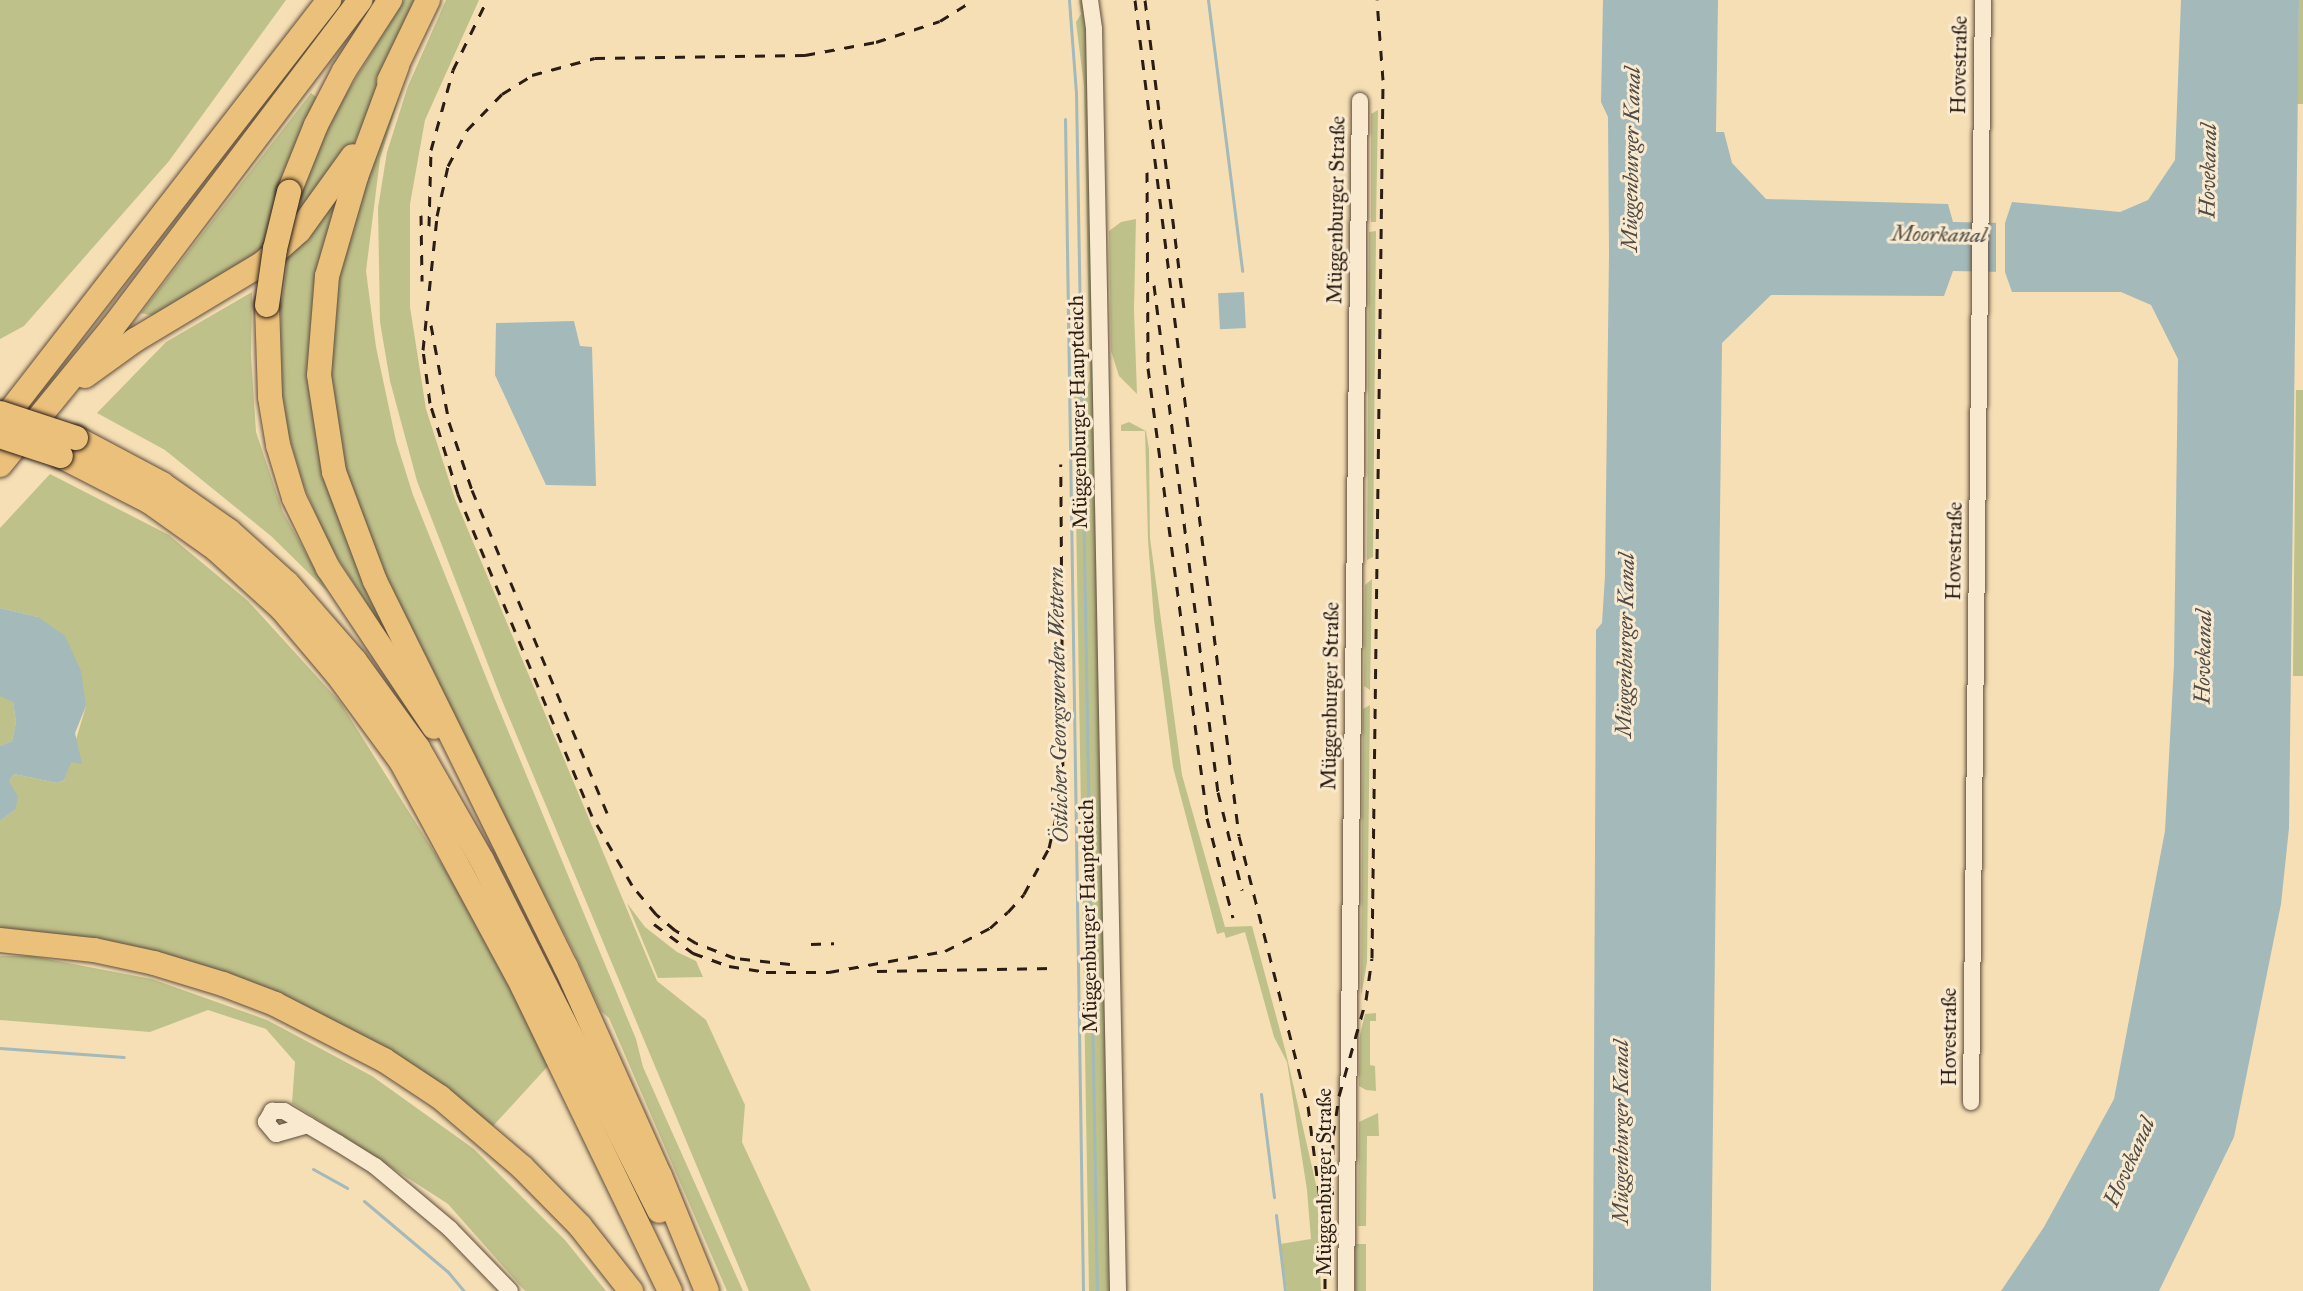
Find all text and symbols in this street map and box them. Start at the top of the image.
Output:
street label: Hovestraße [1946,16,1972,114]
water label: Müggenburger Kanal [1616,67,1646,251]
street label: Müggenburger Straße [1322,116,1350,304]
water label: Hovekanal [2194,123,2222,219]
water label: Moorkanal [1891,220,1987,248]
street label: Müggenburger Hauptdeich [1063,295,1093,529]
street label: Hovestraße [1941,502,1967,600]
water label: Müggenburger Kanal [1610,553,1640,737]
water label: Östlicher Georgswerder Wettern [1042,567,1074,843]
street label: Müggenburger Straße [1316,602,1344,790]
water label: Hovekanal [2189,609,2217,705]
street label: Müggenburger Hauptdeich [1073,799,1103,1033]
street label: Hovestraße [1936,988,1962,1086]
water label: Müggenburger Kanal [1608,1040,1634,1224]
street label: Müggenburger Straße [1311,1088,1337,1276]
water label: Hovekanal [2098,1113,2160,1211]

